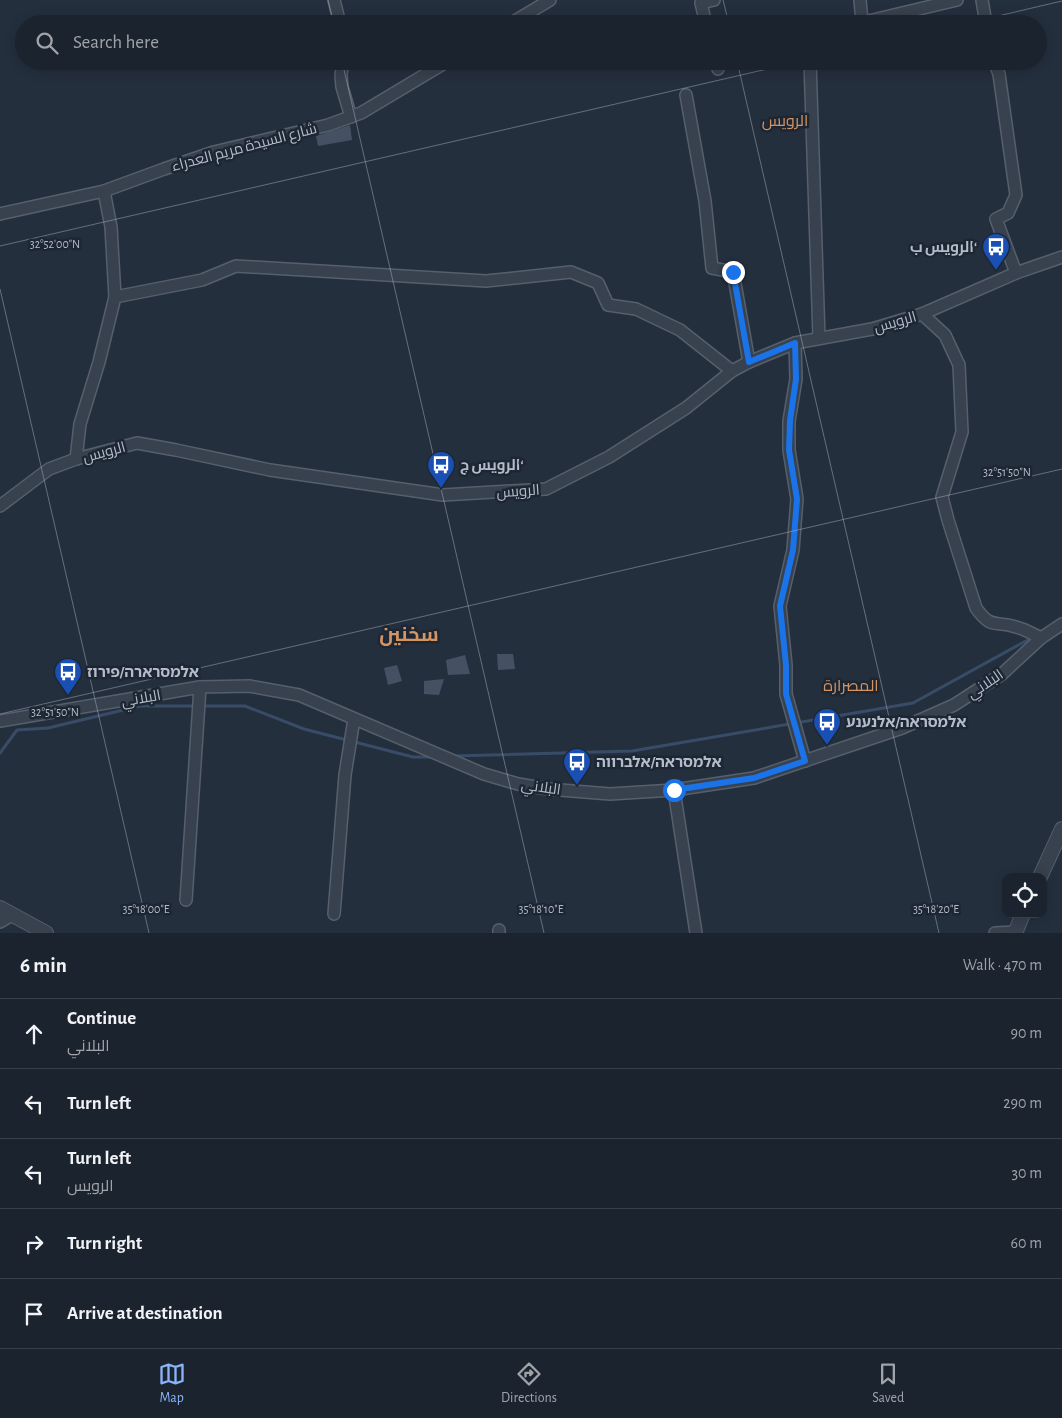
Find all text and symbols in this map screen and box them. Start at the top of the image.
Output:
search box [15,15,1047,70]
icon: search [33,29,61,57]
text: Search here [73,33,159,52]
district label: الرويس [762,113,808,131]
street label: شارع السيدة مريم العدراء [170,120,319,177]
bus stop icon: الرويس ب‘ [981,232,1011,271]
text: 32°52'00"N [30,238,80,250]
place label: الرويس ب‘ [910,240,977,256]
route end [722,261,745,284]
street label: الرويس [872,309,919,338]
street label: الرويس [81,440,128,467]
bus stop icon: الرويس ج‘ [426,450,456,489]
place label: الرويس ج‘ [460,458,524,475]
text: 32°51'50"N [983,466,1031,478]
street label: الرويس [496,482,540,502]
district label: سخنين [379,625,439,646]
bus stop icon: אלמסרארה/פירוז [53,657,83,696]
place label: אלמסרארה/פירוז [87,665,199,680]
street label: البلاني [965,667,1008,705]
district label: المصرارة [823,678,879,695]
street label: البلاني [120,688,163,713]
text: 32°51'50"N [31,706,79,718]
bus stop icon: אלמסראה/אלנענע [812,707,842,746]
place label: אלמסראה/אלנענע [846,715,966,730]
bus stop icon: אלמסראה/אלברווה [562,747,592,786]
place label: אלמסראה/אלברווה [596,755,722,770]
street label: البلاني [520,777,562,802]
route start [663,779,686,802]
map controls [1002,873,1047,918]
button: locate [1002,873,1047,918]
text: 35°18'00"E [122,903,170,915]
text: 35°18'10"E [519,903,564,915]
text: 35°18'20"E [913,903,959,915]
text: 6 min [20,955,67,976]
text: Walk · 470 m [963,957,1042,973]
text: Continue [67,1009,136,1028]
icon: ahead [20,1020,48,1048]
text: 90 m [1011,1025,1042,1041]
text: البلاني [67,1038,110,1054]
icon: left [20,1090,48,1118]
text: Turn left [67,1094,131,1113]
text: 290 m [1003,1095,1042,1111]
text: Turn left [67,1149,131,1168]
icon: left [20,1160,48,1188]
text: 30 m [1012,1165,1042,1181]
text: الرويس [67,1178,113,1194]
icon: right [20,1230,48,1258]
text: Turn right [67,1234,142,1253]
text: 60 m [1011,1235,1042,1251]
icon: arrive [20,1300,48,1328]
text: Arrive at destination [67,1304,223,1323]
tab: Map [158,1360,186,1407]
tab: Directions [501,1360,557,1407]
tab: Saved [872,1360,904,1407]

